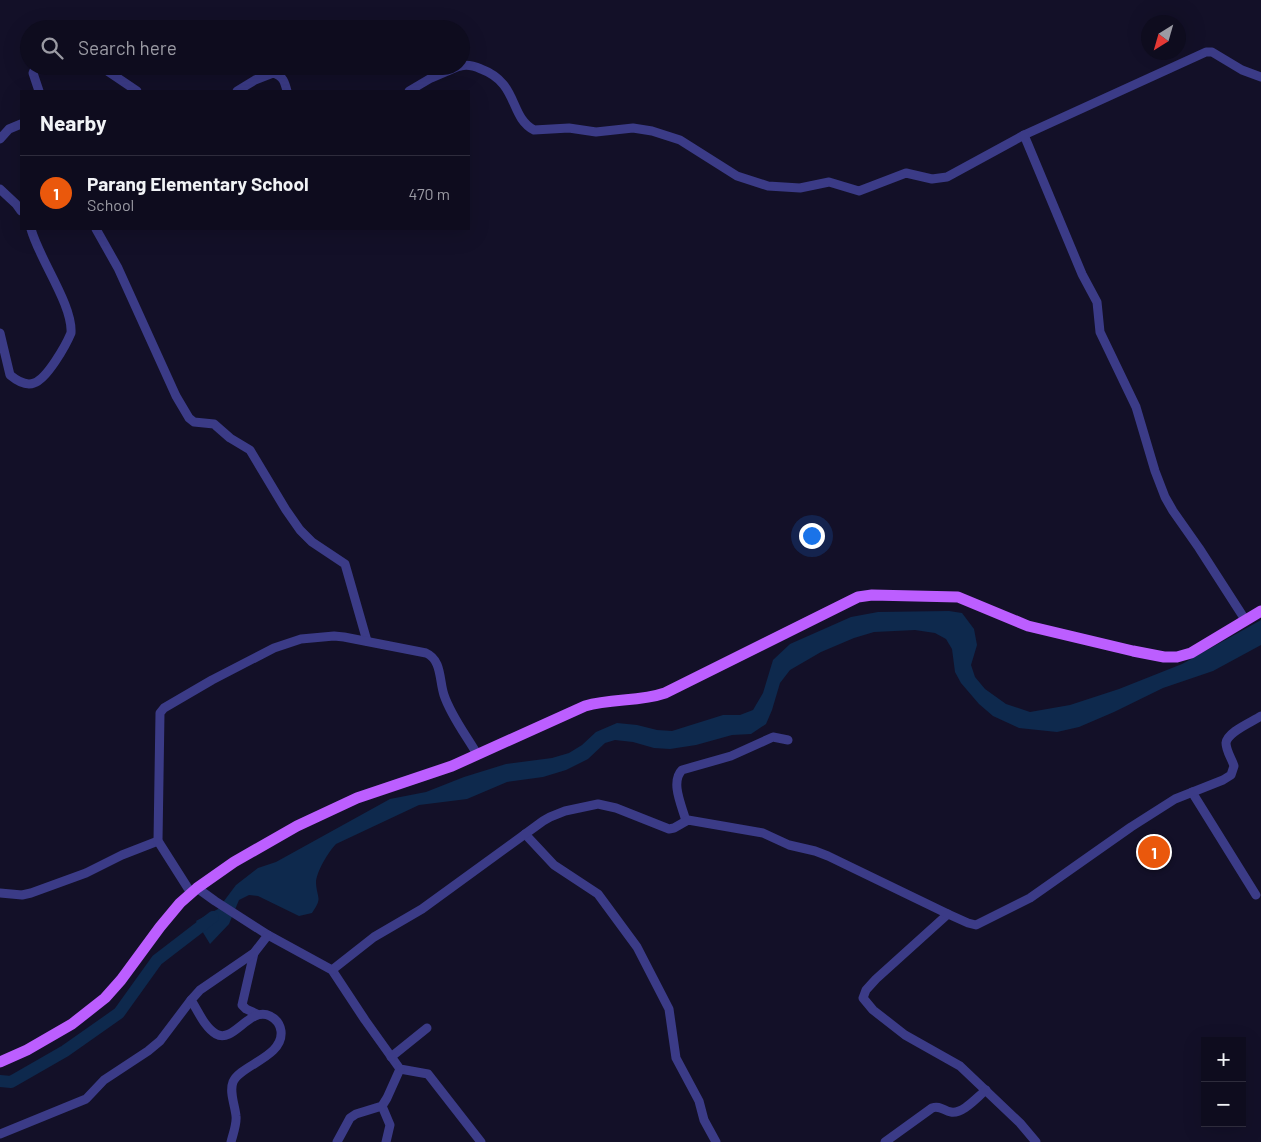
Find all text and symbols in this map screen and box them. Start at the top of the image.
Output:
north arrow [1141,15,1186,60]
search box [20,20,470,75]
icon: search [38,34,66,62]
text: Search here [78,36,177,59]
text: Nearby [40,110,106,135]
text: Parang Elementary School [87,172,309,195]
text: 1 [53,184,59,203]
text: 470 m [409,184,450,203]
text: School [87,195,134,214]
your location [799,523,825,549]
pin: 1 [1138,833,1170,871]
map controls [1201,1037,1246,1127]
button: + [1201,1037,1246,1082]
button: − [1201,1082,1246,1127]

